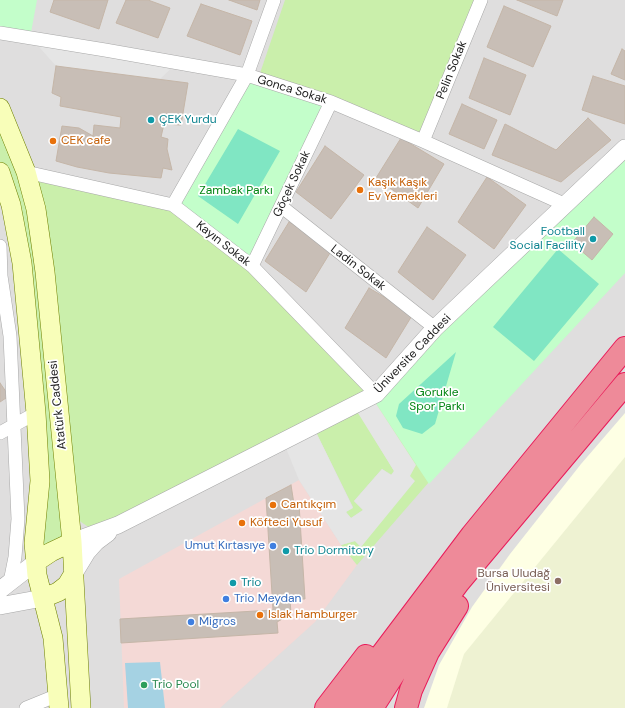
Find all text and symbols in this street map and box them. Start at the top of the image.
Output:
street label: Pelin Sokak [434,39,470,101]
street label: Gonca Sokak [255,73,329,107]
place label: ÇEK Yurdu [159,113,217,127]
marker: ÇEK Yurdu [146,115,156,125]
place label: CEK cafe [61,134,111,148]
marker: CEK cafe [48,136,58,146]
street label: Göçek Sokak [270,148,314,220]
place label: Kaşık Kaşık Ev Yemekleri [368,176,437,204]
park label: Zambak Parkı [199,184,273,198]
marker: Kaşık Kaşık Ev Yemekleri [355,185,365,195]
street label: Kayın Sokak [193,218,253,270]
place label: Football Social Facility [510,225,585,253]
marker: Football Social Facility [588,234,598,244]
street label: Ladin Sokak [328,242,388,294]
street label: Üniversite Caddesi [372,312,454,396]
street label: Atatürk Caddesi [46,360,70,450]
park label: Gorukle Spor Parkı [409,386,465,414]
place label: Cantıkçım [281,498,336,512]
marker: Cantıkçım [268,500,278,510]
place label: Köfteci Yusuf [250,516,323,530]
marker: Köfteci Yusuf [237,518,247,528]
place label: Umut Kırtasıye [185,539,265,553]
marker: Umut Kırtasıye [268,541,278,551]
place label: Trio Dormitory [294,544,374,558]
marker: Trio Dormitory [281,546,291,556]
place label: Bursa Uludağ Üniversitesi [478,567,550,595]
place label: Trio [241,576,261,590]
marker: Bursa Uludağ Üniversitesi [553,576,563,586]
marker: Trio [228,578,238,588]
place label: Trio Meydan [234,592,301,606]
marker: Trio Meydan [221,594,231,604]
place label: Islak Hamburger [268,608,357,622]
marker: Islak Hamburger [255,610,265,620]
place label: Migros [199,615,236,629]
marker: Migros [186,617,196,627]
place label: Trio Pool [152,678,199,692]
marker: Trio Pool [139,680,149,690]

